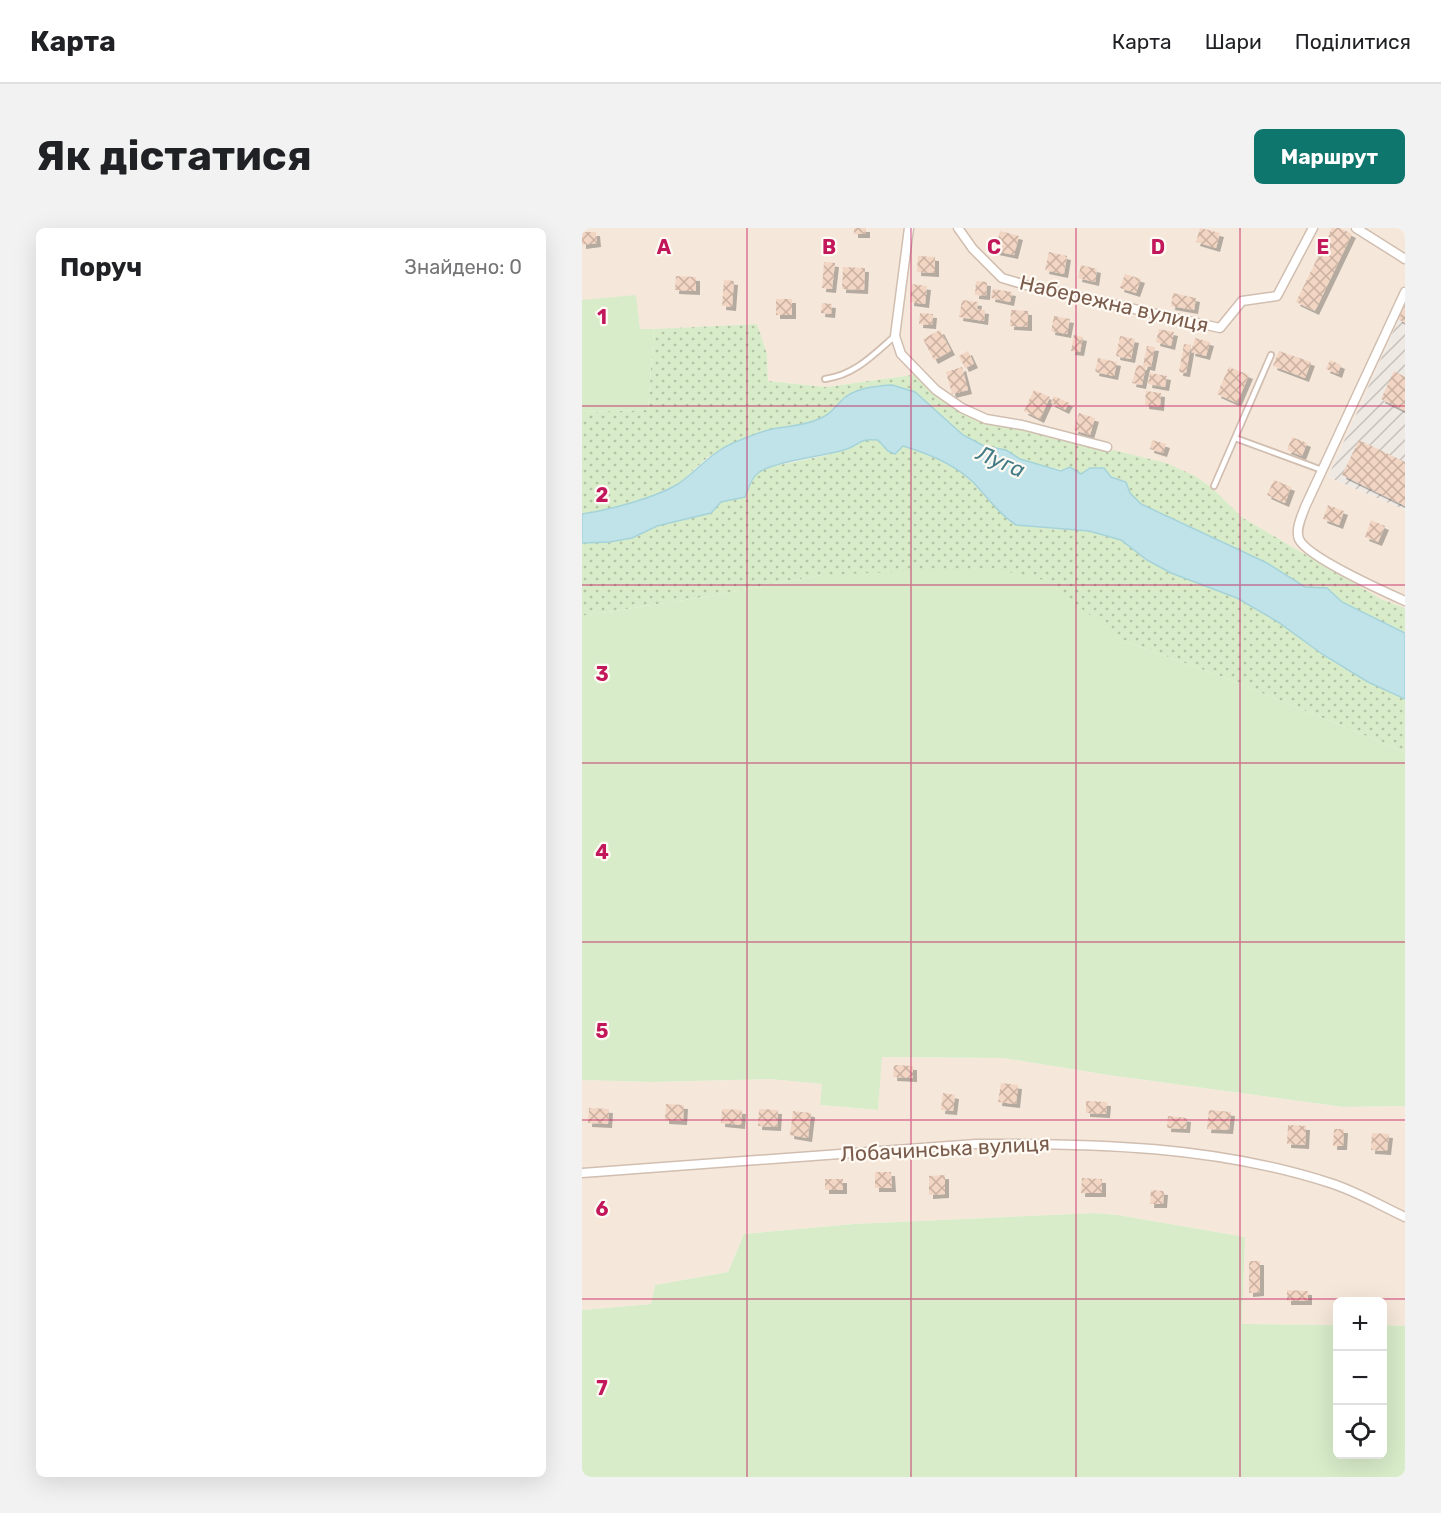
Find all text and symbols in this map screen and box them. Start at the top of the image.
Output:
text: Карта [30,25,116,58]
text: Карта [1112,29,1172,54]
text: Шари [1205,29,1262,54]
text: Поділитися [1295,29,1411,54]
button: Маршрут [1254,129,1405,184]
text: Як дістатися [36,131,312,181]
text: A [657,235,672,259]
text: B [822,235,836,259]
text: C [987,235,1001,259]
text: D [1151,235,1165,259]
text: E [1317,235,1329,259]
text: Поруч [60,252,142,283]
text: Знайдено: 0 [405,255,522,279]
street label: Набережна вулиця [1017,270,1211,337]
text: 1 [597,305,607,329]
water label: Луга [971,439,1029,484]
text: 2 [596,483,609,507]
text: 3 [595,662,609,686]
text: 4 [595,840,609,864]
text: 5 [596,1019,609,1043]
street label: Лобачинська вулиця [840,1131,1050,1166]
text: 6 [595,1197,609,1221]
map controls [1333,1297,1387,1459]
button: + [1333,1297,1387,1351]
button: − [1333,1351,1387,1405]
text: 7 [596,1376,608,1400]
button: locate [1333,1405,1387,1459]

